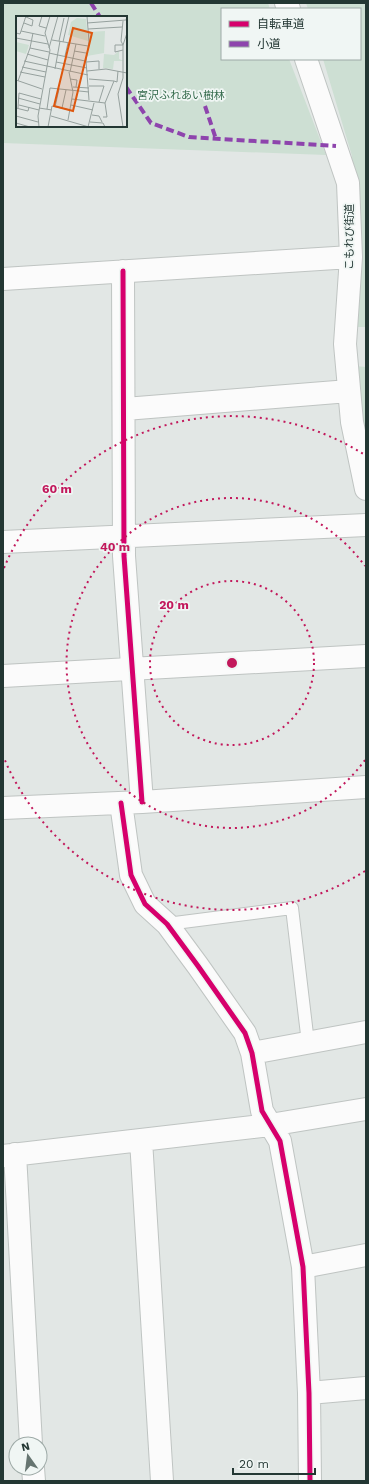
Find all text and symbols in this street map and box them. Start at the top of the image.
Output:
legend [221,8,361,60]
inset map [16,16,127,127]
text: 自転車道 [257,17,305,31]
text: 小道 [257,37,281,51]
park label: 宮沢ふれあい樹林 [137,89,225,102]
street label: こもれび街道 [343,204,356,270]
text: 60 m [42,482,72,496]
text: 40 m [100,540,130,554]
text: 20 m [159,598,189,612]
centre of rings [225,656,239,670]
north arrow [8,1436,48,1476]
text: N [20,1439,31,1454]
scale bar [233,1450,315,1476]
text: 20 m [239,1457,269,1471]

